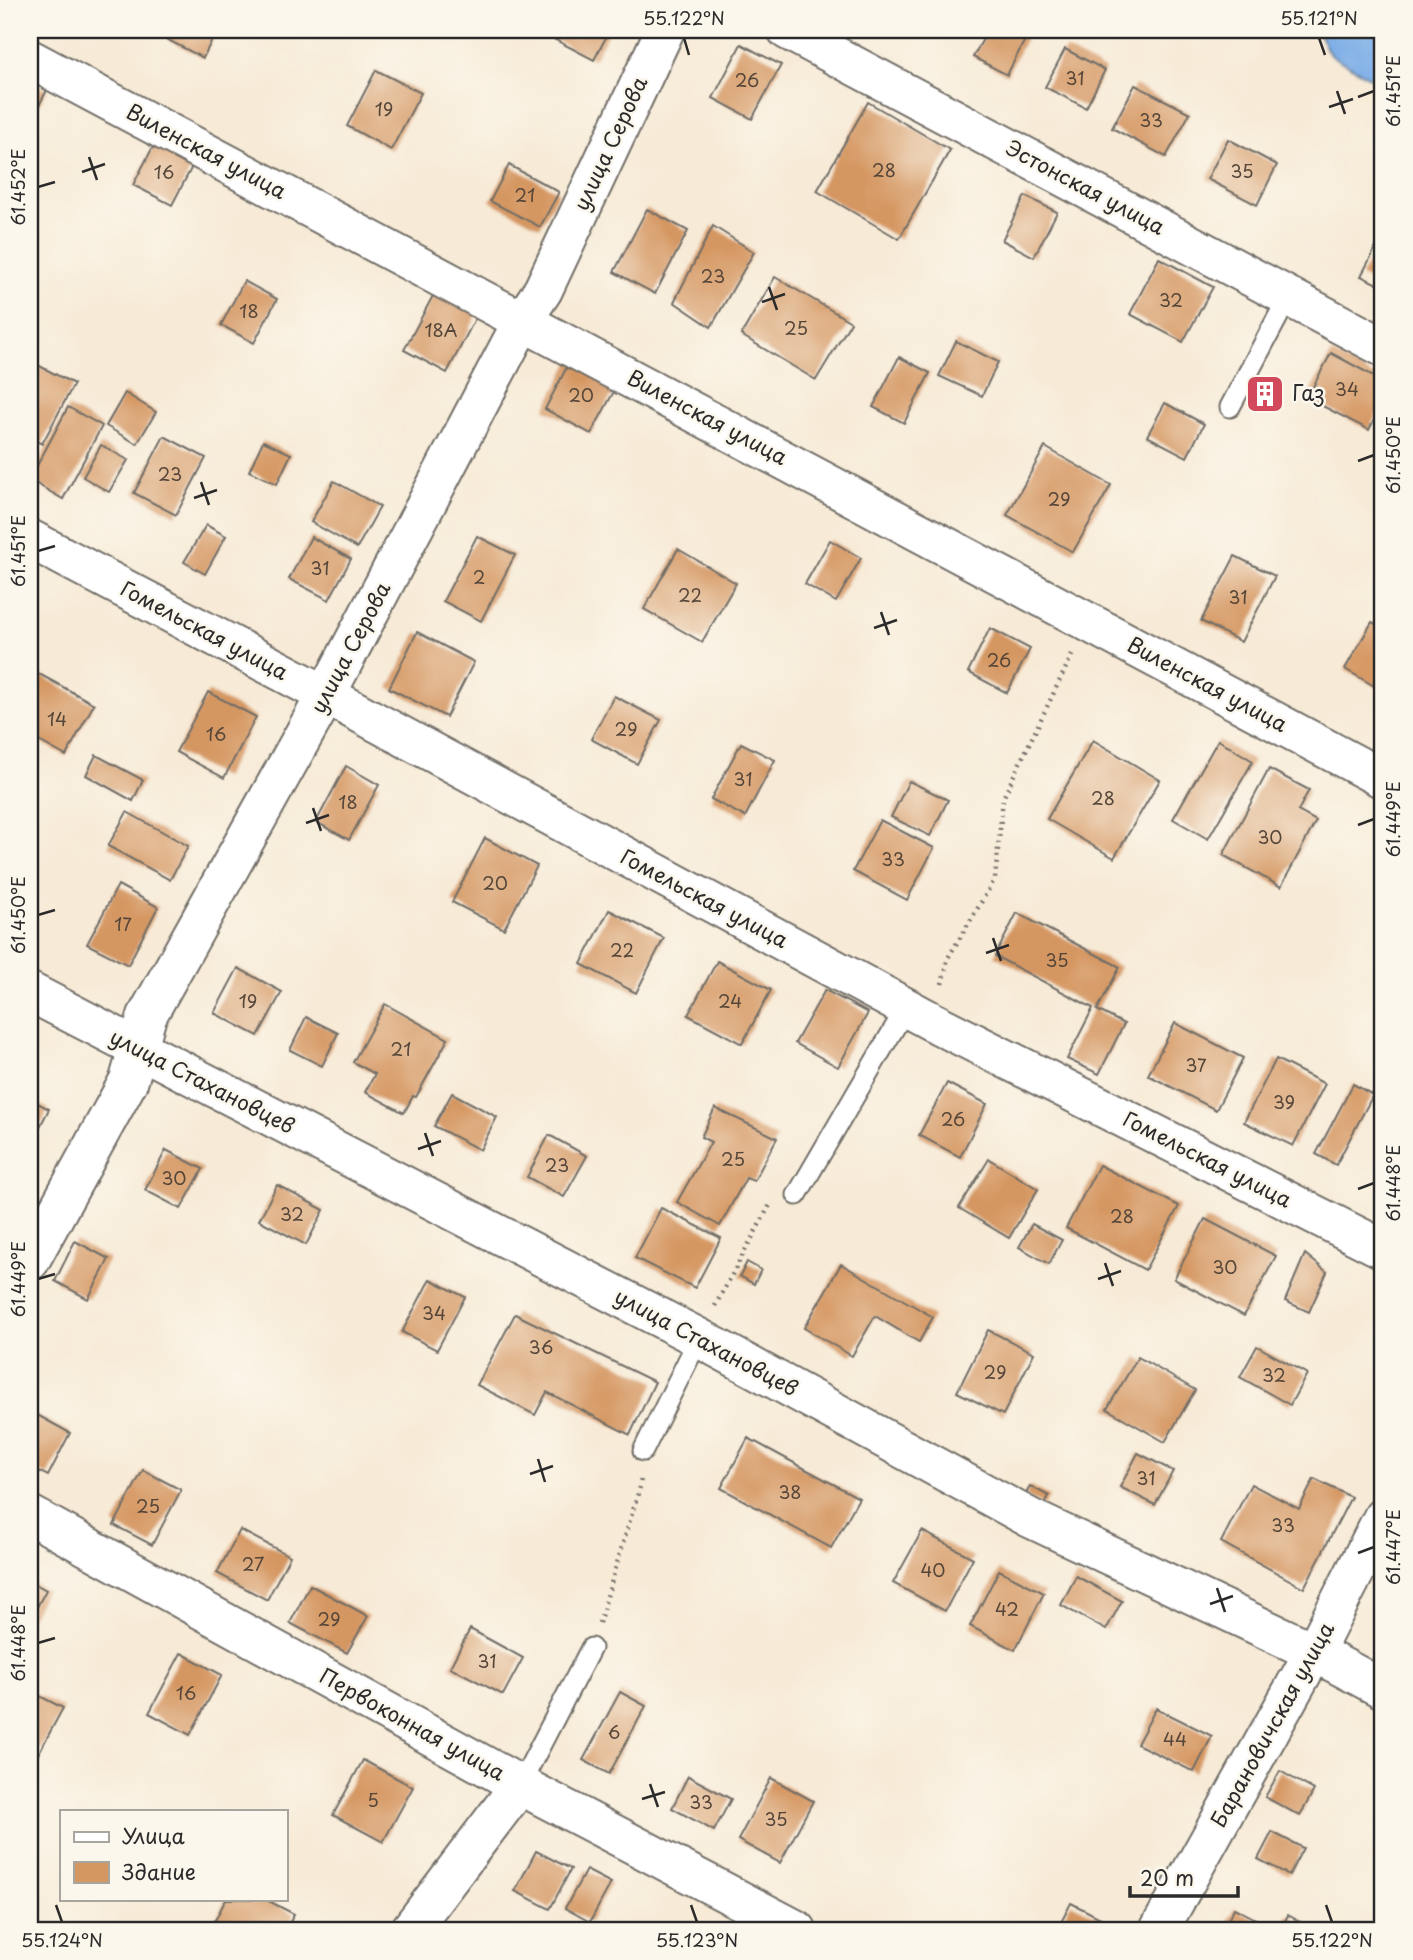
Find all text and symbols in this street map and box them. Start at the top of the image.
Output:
text: 55.122°N [643,4,725,31]
text: 55.121°N [1280,4,1358,31]
text: 61.451°E [1379,55,1406,127]
house number: 31 [1066,64,1084,91]
house number: 26 [735,66,759,93]
street label: улица Серова [564,71,654,216]
street label: Виленская улица [121,94,293,206]
house number: 19 [375,95,393,122]
house number: 33 [1139,106,1163,133]
street label: Эстонская улица [1001,131,1172,242]
text: 61.452°E [4,148,31,226]
house number: 28 [872,156,896,183]
house number: 35 [1230,157,1254,184]
house number: 16 [154,158,174,185]
house number: 21 [515,181,535,208]
house number: 23 [701,262,725,289]
house number: 32 [1159,286,1183,313]
house number: 18 [239,297,259,324]
house number: 25 [784,314,808,341]
house number: 18А [424,316,458,343]
street label: Виленская улица [622,360,794,472]
building icon: Газ [1244,373,1286,415]
house number: 34 [1335,375,1359,402]
place label: Газ [1292,376,1325,408]
house number: 20 [568,381,594,408]
text: 61.450°E [1379,416,1406,494]
house number: 23 [158,460,182,487]
house number: 29 [1048,485,1070,512]
text: 61.451°E [4,515,31,587]
house number: 31 [311,554,329,581]
house number: 2 [473,563,485,590]
street label: Гомельская улица [115,572,295,687]
street label: улица Серова [301,576,397,719]
house number: 22 [678,581,702,608]
house number: 31 [1229,583,1247,610]
street label: Виленская улица [1122,627,1294,739]
house number: 26 [987,646,1011,673]
house number: 14 [47,705,67,732]
house number: 29 [615,715,637,742]
house number: 16 [206,720,226,747]
house number: 31 [734,765,752,792]
text: 61.449°E [1379,781,1406,857]
house number: 28 [1091,784,1115,811]
house number: 18 [338,788,358,815]
house number: 30 [1257,823,1283,850]
street label: Гомельская улица [615,840,795,955]
house number: 33 [881,845,905,872]
house number: 20 [482,869,508,896]
text: 61.450°E [4,876,31,954]
house number: 17 [114,910,132,937]
house number: 22 [610,936,634,963]
house number: 35 [1045,946,1069,973]
house number: 19 [239,987,257,1014]
house number: 24 [718,987,742,1014]
street label: улица Стахановцев [105,1020,301,1141]
house number: 21 [391,1035,411,1062]
house number: 37 [1185,1051,1207,1078]
house number: 39 [1273,1088,1295,1115]
street label: Гомельская улица [1118,1102,1299,1215]
house number: 26 [941,1105,965,1132]
house number: 25 [721,1145,745,1172]
text: 61.448°E [1379,1145,1406,1221]
house number: 23 [545,1151,569,1178]
house number: 30 [161,1164,187,1191]
house number: 32 [280,1200,304,1227]
house number: 28 [1110,1202,1134,1229]
text: 61.449°E [4,1241,31,1317]
house number: 30 [1212,1253,1238,1280]
street label: улица Стахановцев [609,1279,804,1403]
house number: 34 [422,1299,446,1326]
house number: 36 [529,1333,553,1360]
house number: 29 [984,1358,1006,1385]
house number: 32 [1262,1361,1286,1388]
house number: 31 [1137,1464,1155,1491]
house number: 38 [778,1478,802,1505]
house number: 25 [136,1492,160,1519]
text: 61.447°E [1379,1509,1406,1585]
house number: 33 [1271,1511,1295,1538]
house number: 27 [242,1550,264,1577]
house number: 40 [920,1556,946,1583]
house number: 42 [995,1595,1019,1622]
text: 61.448°E [4,1605,31,1681]
house number: 29 [318,1605,340,1632]
street label: Барановичская улица [1201,1615,1341,1832]
house number: 31 [478,1647,496,1674]
street label: Первоконная улица [314,1659,512,1788]
house number: 16 [176,1679,196,1706]
house number: 6 [608,1718,620,1745]
house number: 44 [1163,1725,1187,1752]
house number: 5 [367,1786,379,1813]
house number: 33 [689,1788,713,1815]
house number: 35 [764,1805,788,1832]
legend [60,1810,287,1900]
text: Улица [122,1819,185,1851]
text: Здание [122,1855,196,1887]
scale bar [1130,1855,1238,1899]
text: 20 m [1140,1861,1194,1893]
text: 55.124°N [21,1926,103,1953]
text: 55.123°N [656,1926,738,1953]
text: 55.122°N [1291,1926,1373,1953]

